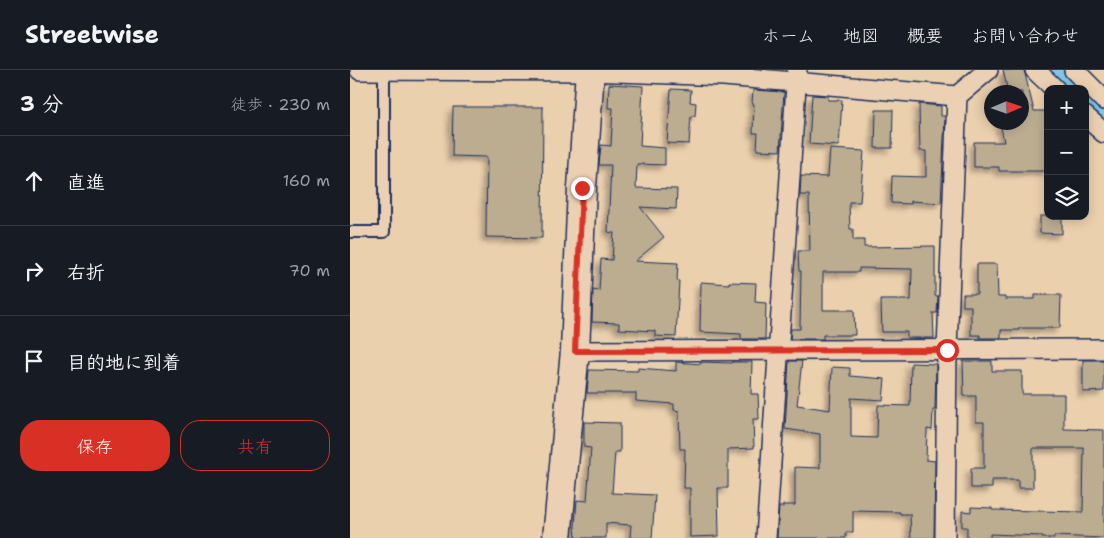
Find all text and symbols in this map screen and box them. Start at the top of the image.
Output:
text: Streetwise [25,19,159,51]
text: ホーム [762,24,815,48]
text: 地図 [843,24,879,48]
text: 概要 [907,24,943,48]
text: お問い合わせ [971,24,1079,48]
north arrow [984,85,1029,130]
map controls [1044,85,1089,220]
button: + [1044,85,1089,130]
text: 3 分 [20,90,63,118]
text: 徒歩 · 230 m [231,94,330,115]
button: − [1044,130,1089,175]
icon: ahead [20,167,48,195]
text: 直進 [67,170,105,195]
text: 160 m [283,170,330,191]
button: layers [1044,175,1089,220]
route end [571,177,594,200]
icon: right [20,257,48,285]
text: 右折 [67,260,105,285]
text: 70 m [289,260,330,281]
route start [936,339,959,362]
icon: arrive [20,347,48,375]
text: 目的地に到着 [67,350,181,375]
button: 保存 [20,420,170,471]
button: 共有 [180,420,330,471]

